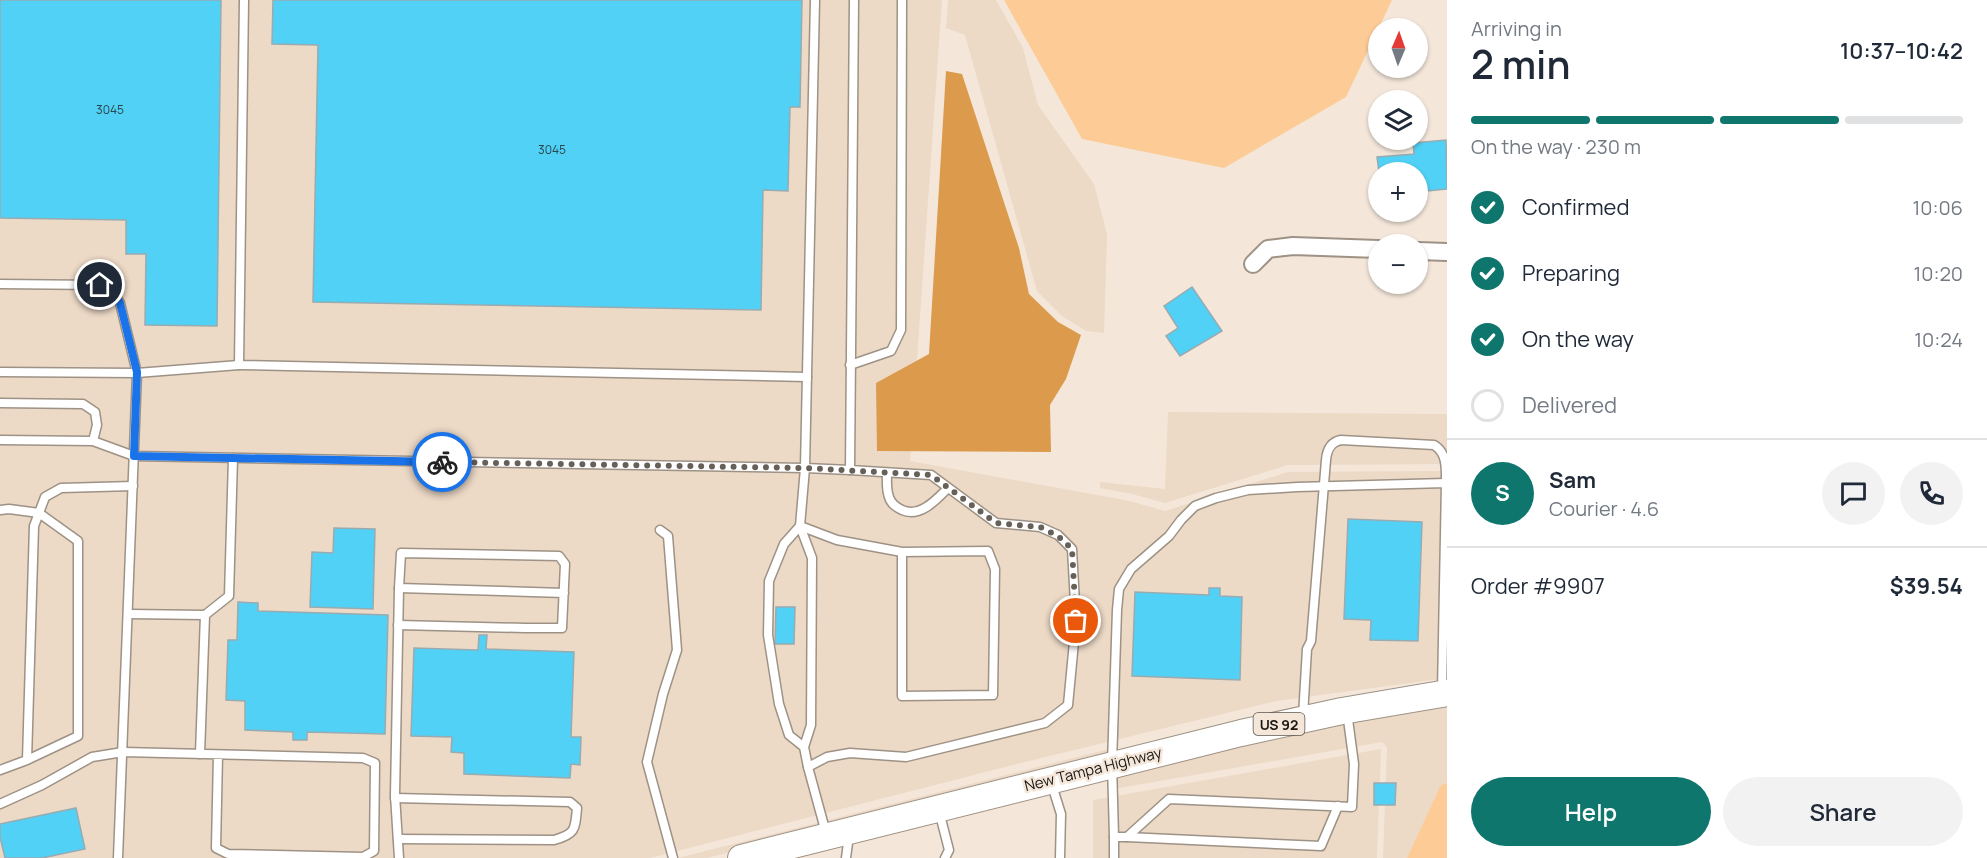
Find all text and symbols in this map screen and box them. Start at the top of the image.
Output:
text: Arriving in [1471,15,1562,42]
north arrow [1368,18,1428,78]
map controls [1368,18,1428,294]
text: 10:37–10:42 [1840,36,1963,66]
text: 2 min [1471,37,1570,91]
button: layers [1368,90,1428,150]
house number: 3045 [96,101,124,118]
text: On the way · 230 m [1471,133,1641,160]
house number: 3045 [538,141,566,158]
button: + [1368,162,1428,222]
icon: check [1471,191,1504,224]
text: Confirmed [1522,192,1630,222]
text: 10:06 [1912,194,1963,221]
button: − [1368,234,1428,294]
icon: check [1471,257,1504,290]
text: Preparing [1522,258,1620,288]
pin [74,259,125,310]
text: 10:20 [1913,260,1963,287]
icon: home [83,268,116,301]
icon: check [1471,323,1504,356]
text: On the way [1522,324,1634,354]
text: 10:24 [1914,326,1963,353]
text: Delivered [1522,390,1617,420]
courier [412,432,472,492]
icon: bike [426,446,459,479]
button: chat [1822,462,1885,525]
button: phone [1900,462,1963,525]
text: Sam [1549,465,1596,495]
text: S [1495,478,1510,508]
text: Courier · 4.6 [1549,495,1659,522]
text: Order #9907 [1471,571,1605,601]
text: $39.54 [1890,571,1963,601]
pin [1050,595,1101,646]
icon: bag [1059,604,1092,637]
road number: US 92 [1254,713,1304,735]
street label: New Tampa Highway [1022,742,1164,796]
button: Help [1471,777,1711,846]
button: Share [1723,777,1963,846]

